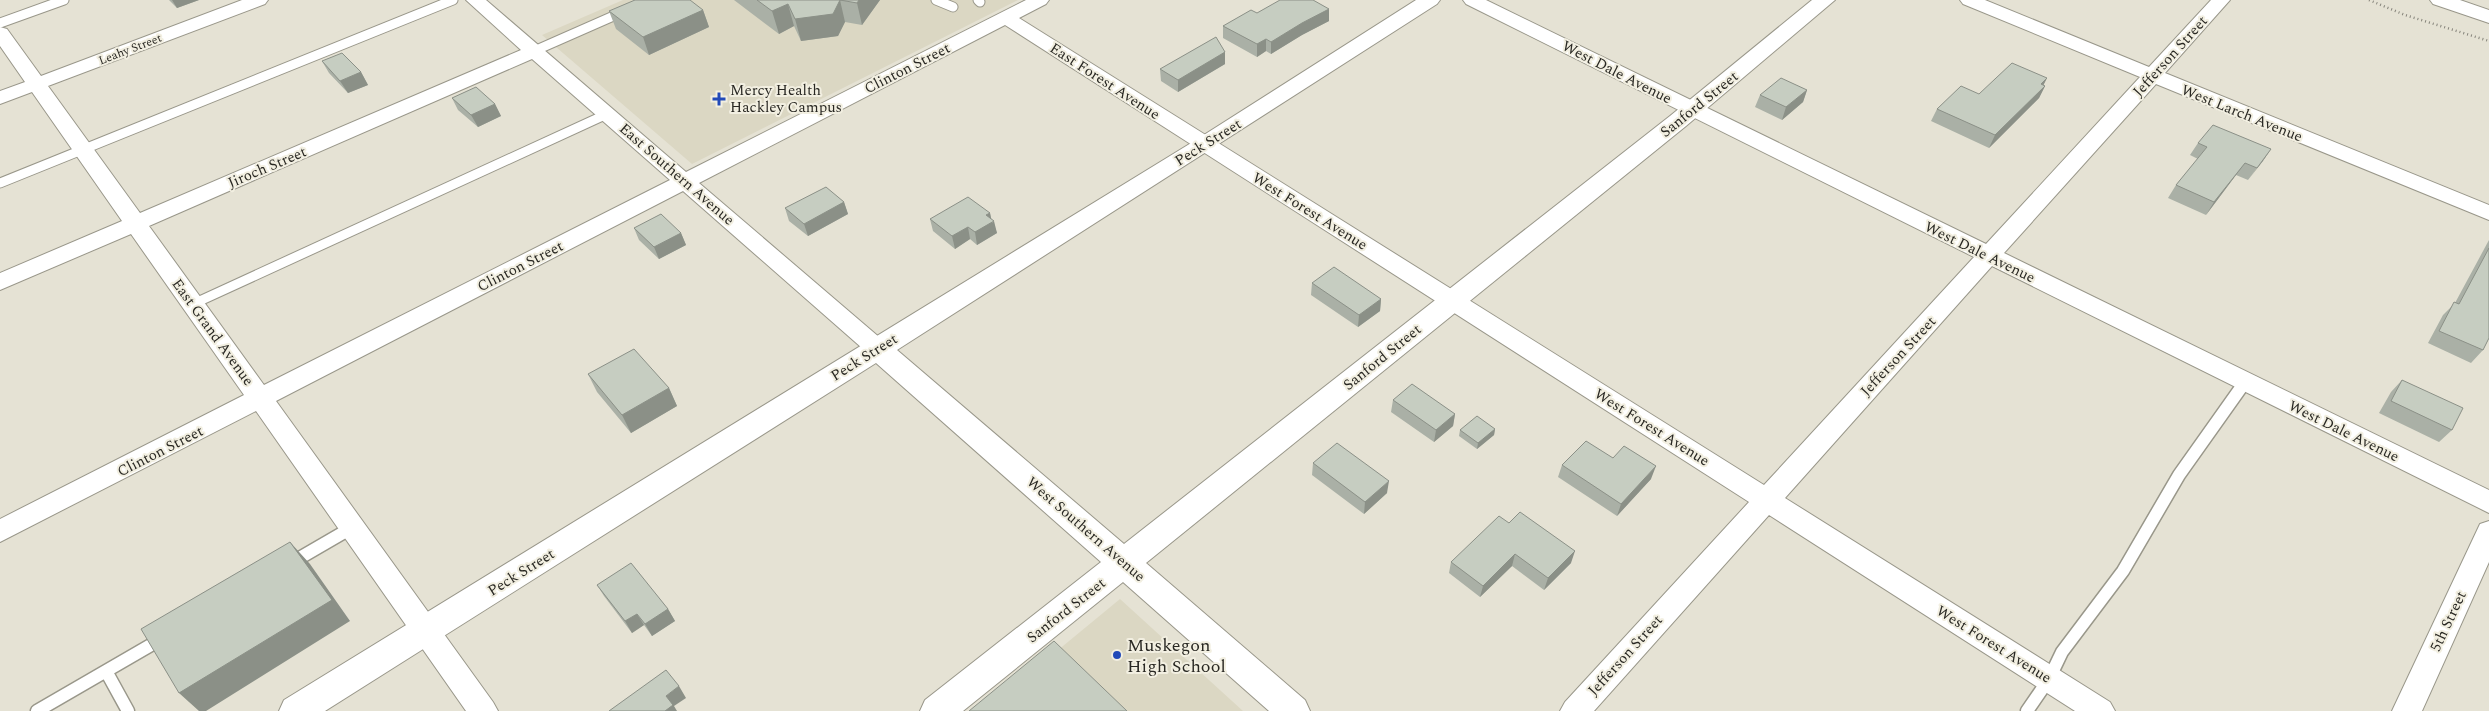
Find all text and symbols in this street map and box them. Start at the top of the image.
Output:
street label: Jefferson Street [2127,10,2213,102]
street label: Leahy Street [96,29,165,70]
street label: West Dale Avenue [1558,35,1676,110]
street label: Clinton Street [860,37,954,100]
street label: East Forest Avenue [1045,37,1164,126]
street label: Sanford Street [1655,66,1743,143]
place label: Mercy Health Hackley Campus [730,79,842,119]
street label: West Larch Avenue [2178,79,2306,148]
marker: Mercy Health Hackley Campus [712,92,726,106]
street label: Peck Street [1170,113,1246,172]
street label: East Southern Avenue [614,118,740,231]
street label: Jiroch Street [224,141,310,194]
street label: West Forest Avenue [1248,167,1372,256]
street label: West Dale Avenue [1920,216,2039,289]
street label: Clinton Street [473,235,567,298]
street label: East Grand Avenue [166,274,259,391]
street label: Jefferson Street [1855,311,1942,402]
street label: Sanford Street [1338,319,1426,396]
street label: Peck Street [826,328,902,387]
street label: West Forest Avenue [1590,383,1714,472]
street label: West Dale Avenue [2284,395,2403,468]
street label: Clinton Street [113,420,207,483]
street label: West Southern Avenue [1021,471,1150,588]
street label: Peck Street [483,543,559,602]
street label: Sanford Street [1022,572,1111,649]
street label: 5th Street [2424,587,2473,655]
street label: West Forest Avenue [1932,600,2056,689]
street label: Jefferson Street [1582,609,1668,701]
place label: Muskegon High School [1127,632,1226,680]
marker: Muskegon High School [1111,649,1123,661]

